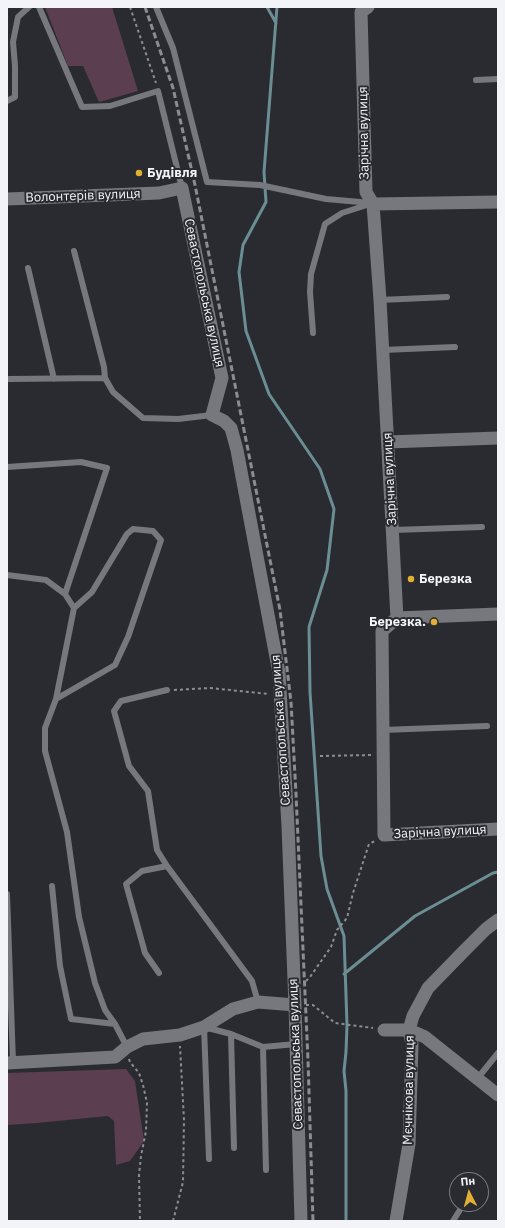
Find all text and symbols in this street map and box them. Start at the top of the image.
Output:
street label: Зарічна вулиця [355,86,373,180]
place label: Будівля [147,165,197,181]
marker: Будівля [134,168,144,178]
street label: Волонтерів вулиця [25,186,141,206]
street label: Севастопольська вулиця [181,217,227,369]
street label: Зарічна вулиця [380,432,400,526]
place label: Березка [419,571,472,587]
marker: Березка [406,574,416,584]
place label: Березка. [369,614,426,630]
marker: Березка. [429,617,439,627]
street label: Севастопольська вулиця [268,654,294,806]
street label: Зарічна вулиця [393,822,487,842]
street label: Севастопольська вулиця [286,978,306,1130]
street label: Мєчнікова вулиця [400,1035,418,1145]
north arrow [449,1172,489,1212]
text: Пн [460,1173,476,1189]

